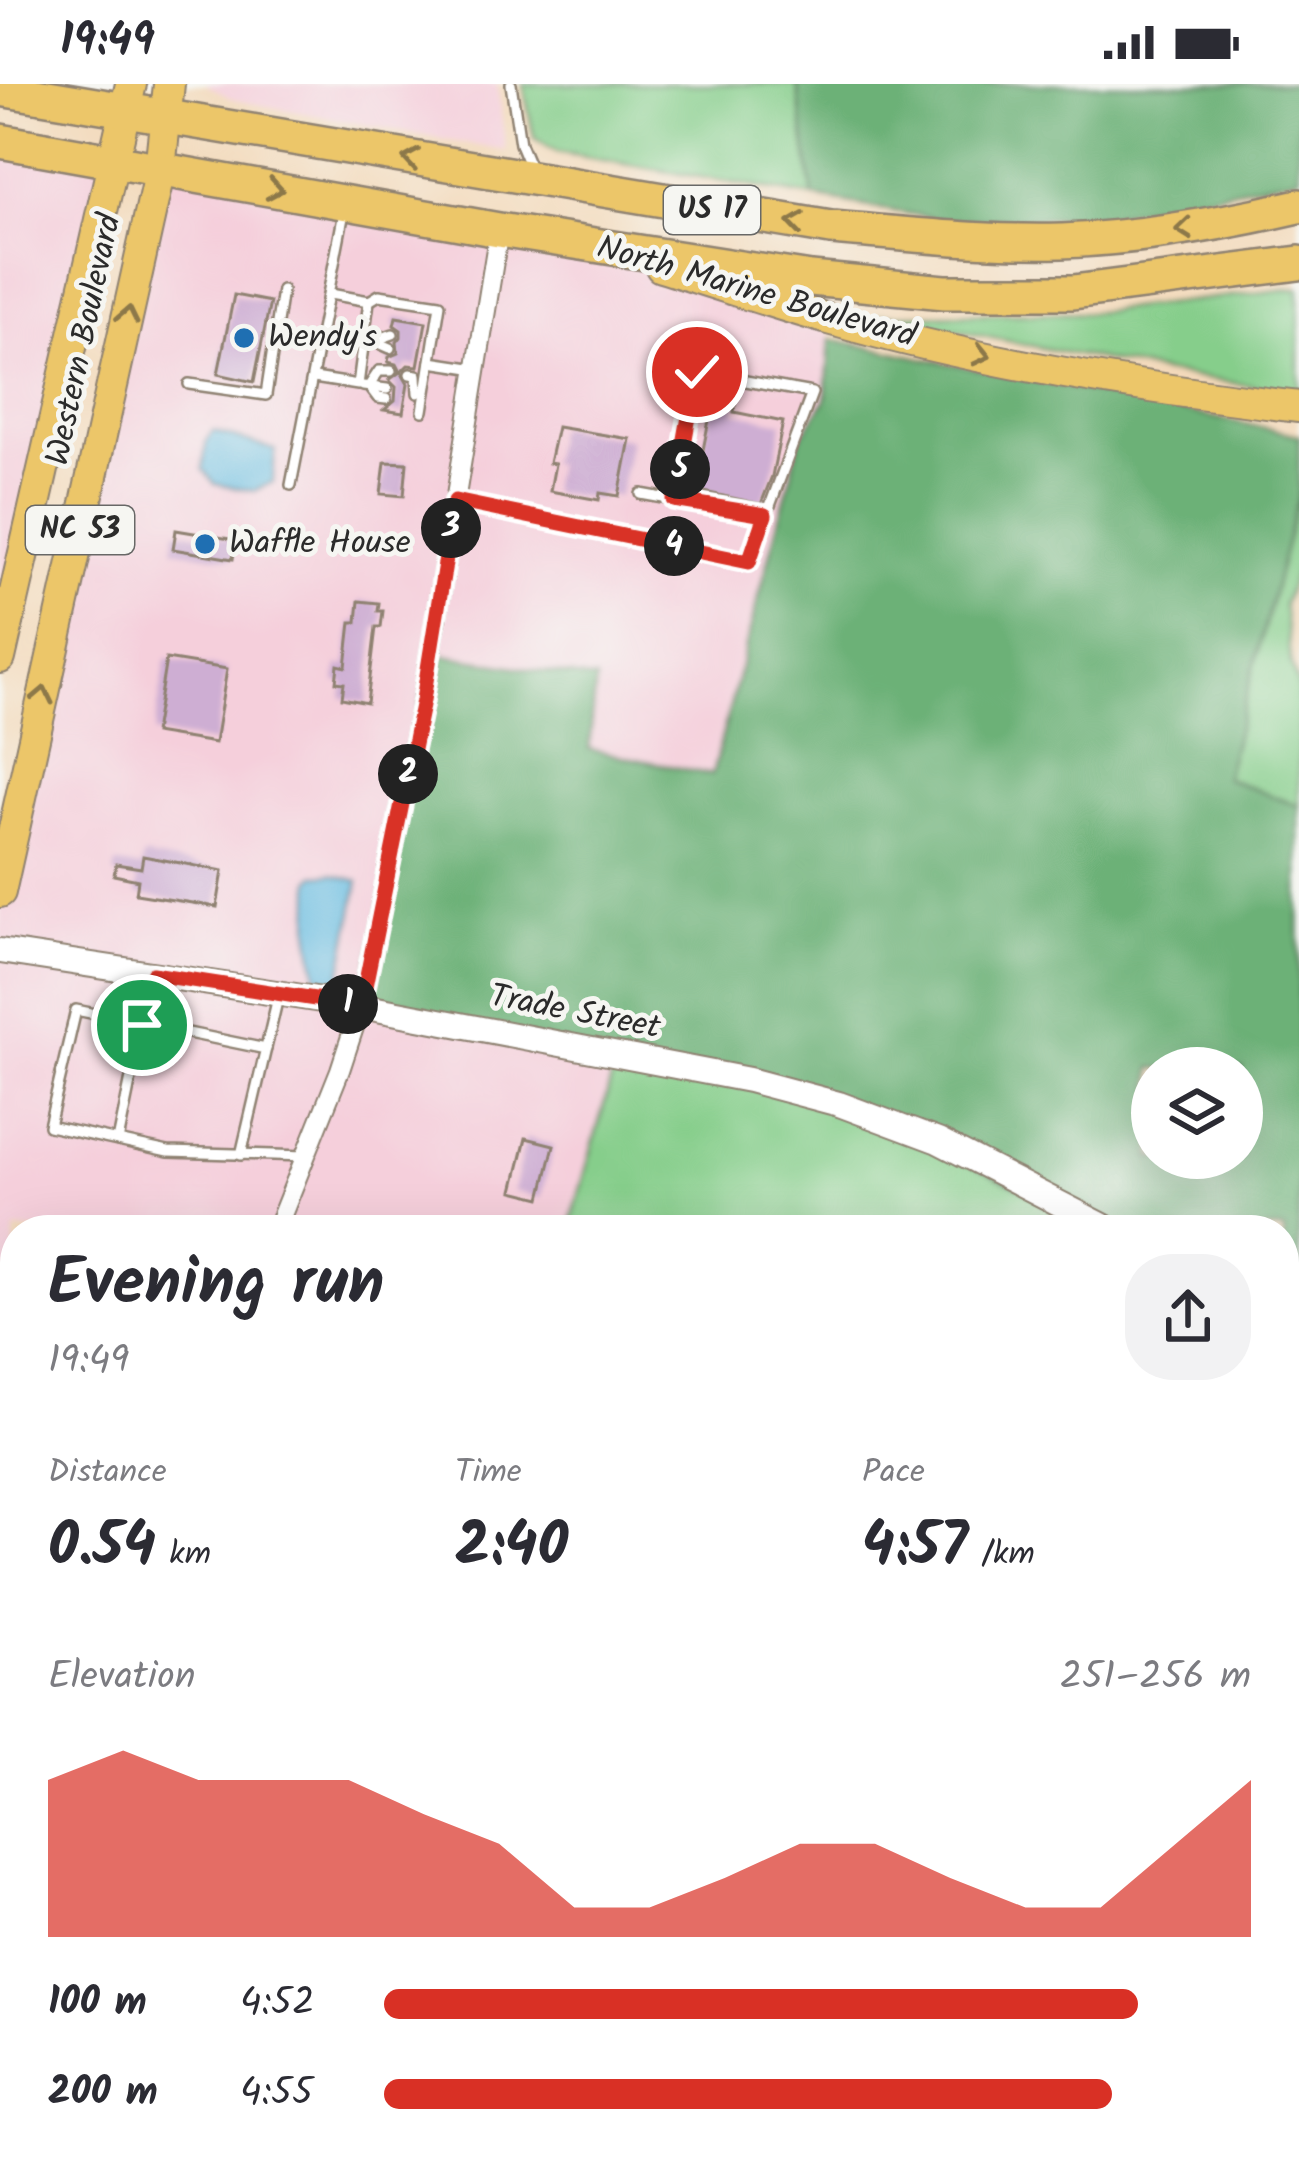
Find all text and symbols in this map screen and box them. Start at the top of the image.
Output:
text: 19:49 [60,6,155,78]
one-way arrow [401,148,421,173]
one-way arrow [265,176,285,201]
road number: US 17 [664,186,760,234]
street label: Western Boulevard [33,208,138,471]
one-way arrow [786,211,805,237]
one-way arrow [1174,215,1194,241]
street label: North Marine Boulevard [590,222,923,364]
one-way arrow [114,305,139,325]
place label: Wendy's [268,312,377,365]
pin [646,321,748,423]
marker: Wendy's [231,325,257,351]
icon: check [664,339,730,405]
one-way arrow [971,342,991,367]
pin: 5 [650,439,710,499]
text: 5 [672,442,688,495]
pin: 3 [421,498,481,558]
text: 3 [442,501,460,554]
road number: NC 53 [26,506,134,554]
pin: 4 [644,516,704,576]
place label: Waffle House [229,518,411,571]
text: 4 [665,519,683,572]
marker: Waffle House [192,531,218,557]
one-way arrow [30,686,55,706]
pin: 2 [378,744,438,804]
text: 2 [398,747,418,800]
street label: Trade Street [485,971,666,1056]
pin [91,974,193,1076]
pin: 1 [318,974,378,1034]
text: 1 [343,977,353,1030]
icon: arrive [109,992,175,1058]
map controls [1131,1047,1263,1179]
button: layers [1131,1047,1263,1179]
text: Evening run [48,1233,384,1338]
button: share [1125,1254,1251,1380]
text: 19:49 [48,1331,129,1393]
text: Distance [48,1447,167,1500]
text: Time [455,1447,522,1500]
text: Pace [862,1447,925,1500]
text: 0.54 [48,1500,156,1596]
text: 2:40 [455,1500,568,1596]
text: 4:57 [862,1500,968,1596]
text: km [156,1529,211,1582]
text: /km [968,1529,1035,1582]
text: Elevation [48,1647,196,1709]
text: 251–256 m [1059,1647,1251,1709]
text: 100 m [48,1973,147,2035]
text: 4:52 [240,1973,315,2035]
text: 200 m [48,2063,158,2125]
text: 4:55 [240,2063,313,2125]

